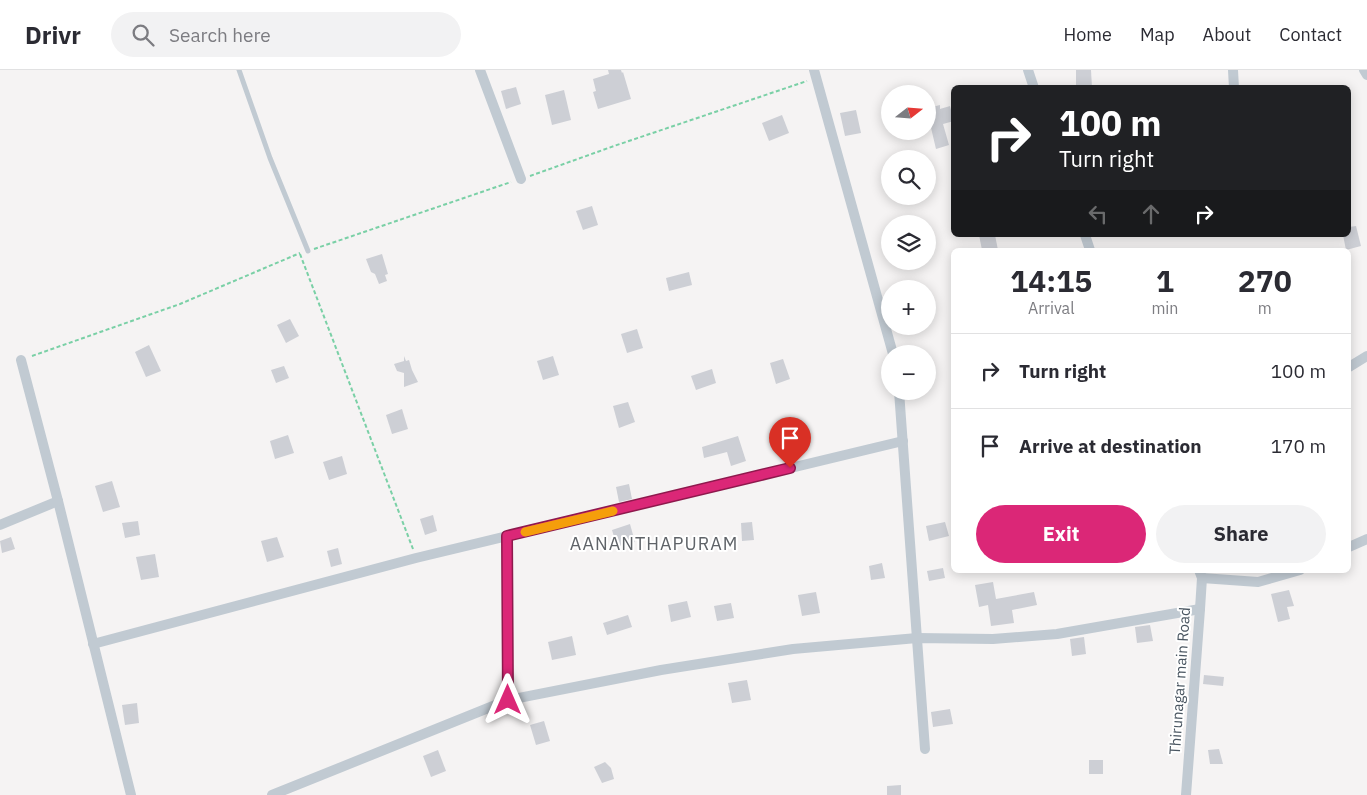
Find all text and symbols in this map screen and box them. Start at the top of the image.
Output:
search box [111,12,461,57]
text: Drivr [25,19,81,51]
icon: search [129,21,157,49]
text: Search here [169,23,271,47]
text: Home [1064,23,1112,46]
text: Map [1140,23,1175,46]
text: About [1203,23,1251,46]
text: Contact [1279,23,1342,46]
north arrow [881,85,936,140]
map controls [881,85,936,400]
text: 100 m [1059,100,1162,146]
icon: right [976,105,1041,170]
text: Turn right [1059,144,1154,173]
button: search [881,150,936,205]
icon: left [1084,200,1112,228]
icon: ahead [1137,200,1165,228]
icon: right [1190,200,1218,228]
button: layers [881,215,936,270]
text: 14:15 [1010,261,1092,300]
text: 1 [1156,261,1174,300]
text: 270 [1238,261,1292,300]
button: + [881,280,936,335]
text: Arrival [1028,298,1075,318]
text: min [1151,298,1178,318]
text: m [1258,298,1272,318]
button: − [881,345,936,400]
icon: right [976,357,1004,385]
text: Turn right [1019,359,1106,383]
text: 100 m [1271,359,1326,383]
pin [769,417,811,468]
icon: arrive [776,424,804,452]
icon: arrive [976,432,1004,460]
text: Arrive at destination [1019,434,1202,458]
text: 170 m [1271,434,1326,458]
button: Exit [976,505,1146,563]
button: Share [1156,505,1326,563]
district label: AANANTHAPURAM [570,532,738,555]
street label: Thirunagar main Road [1165,607,1194,755]
position arrow [481,673,533,725]

